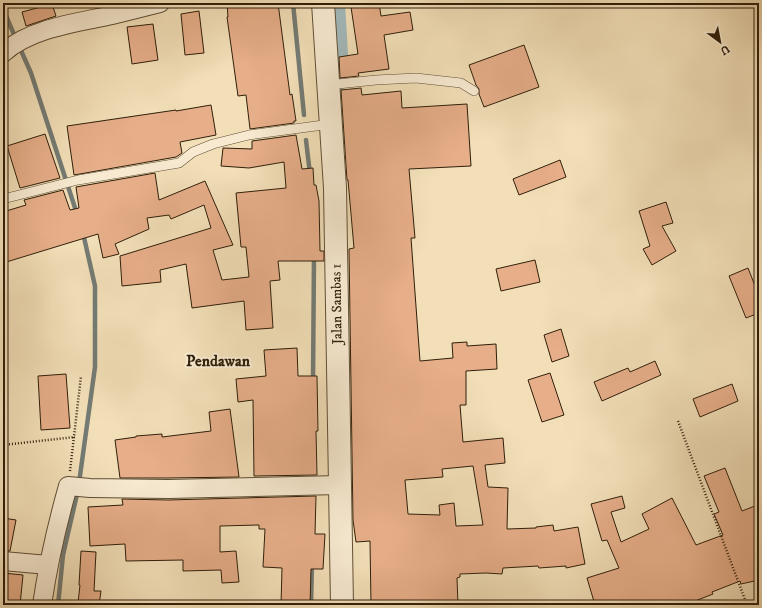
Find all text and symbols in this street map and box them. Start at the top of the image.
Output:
north arrow [700,22,740,62]
text: U [717,41,732,58]
street label: Jalan Sambas 1 [327,263,347,347]
district label: Pendawan [186,351,251,371]

